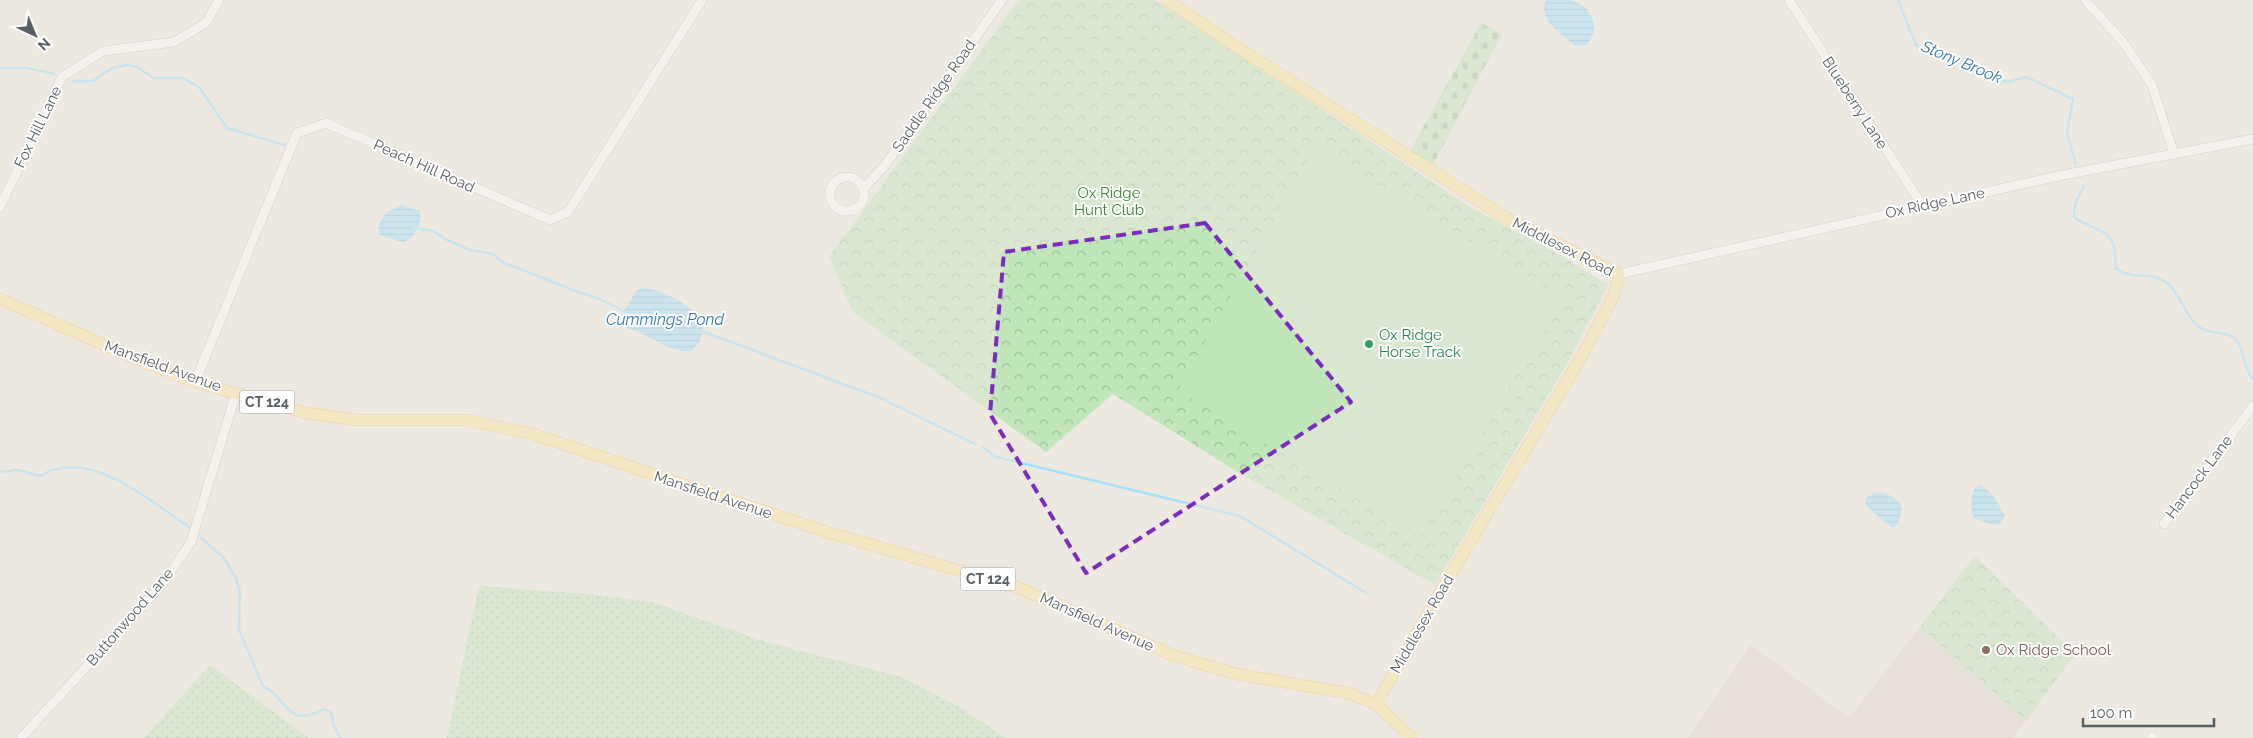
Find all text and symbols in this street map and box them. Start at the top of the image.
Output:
north arrow [10,10,60,60]
text: N [35,35,53,54]
street label: Saddle Ridge Road [889,36,979,156]
water label: Stony Brook [1918,36,2006,88]
street label: Blueberry Lane [1818,53,1892,153]
street label: Fox Hill Lane [10,83,66,171]
street label: Peach Hill Road [371,136,477,196]
park label: Ox Ridge Hunt Club [1074,184,1144,219]
street label: Ox Ridge Lane [1884,184,1987,222]
street label: Middlesex Road [1509,214,1617,280]
water label: Cummings Pond [606,310,725,329]
place label: Ox Ridge Horse Track [1379,326,1461,361]
street label: Mansfield Avenue [102,337,224,396]
marker: Ox Ridge Horse Track [1363,338,1375,350]
road number: CT 124 [240,391,294,414]
street label: Hancock Lane [2162,432,2236,522]
street label: Mansfield Avenue [652,467,774,523]
street label: Buttonwood Lane [83,564,178,670]
road number: CT 124 [960,568,1016,590]
street label: Middlesex Road [1386,571,1458,677]
street label: Mansfield Avenue [1037,589,1157,655]
place label: Ox Ridge School [1996,641,2112,659]
marker: Ox Ridge School [1980,644,1992,656]
scale bar [2083,696,2214,728]
text: 100 m [2090,704,2132,722]

